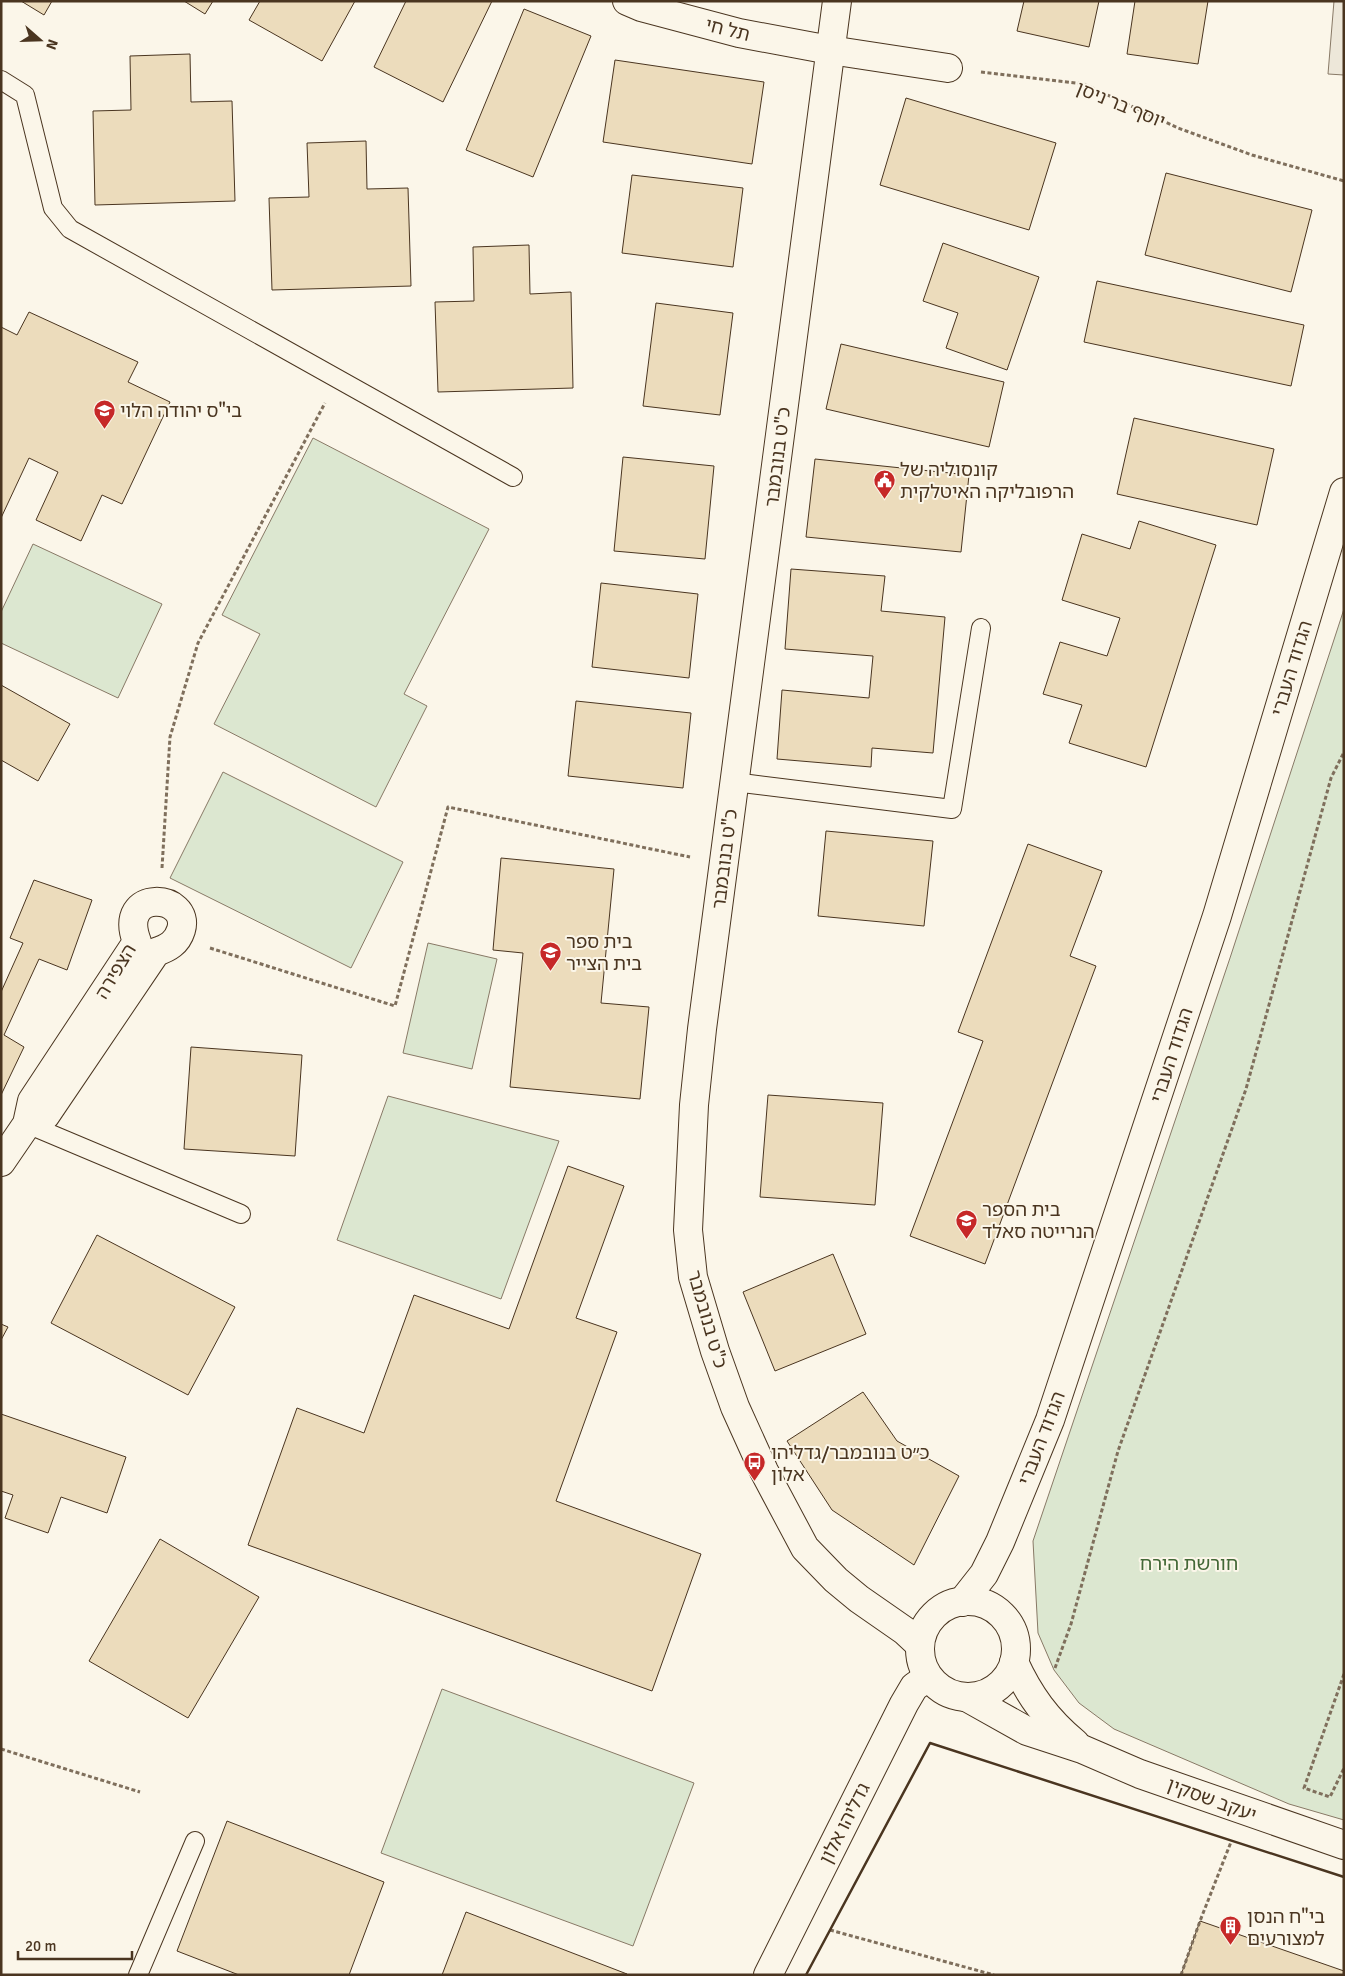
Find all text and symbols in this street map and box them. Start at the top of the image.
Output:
street label: תל חי [703,13,753,47]
north arrow [15,15,65,65]
text: N [42,37,61,52]
street label: יוסף בר ניסן [1072,76,1169,134]
school or university icon: בי"ס יהודה הלוי [92,398,116,429]
place label: בי"ס יהודה הלוי [120,399,242,423]
street label: כ"ט בנובמבר [760,406,796,509]
place label: קונסוליה של הרפובליקה האיטלקית [900,458,1074,504]
public building icon: קונסוליה של הרפובליקה האיטלקית [872,468,896,499]
street label: הגדוד העברי [1266,618,1318,719]
street label: כ"ט בנובמבר [707,808,743,911]
place label: בית ספר בית הצייר [566,930,642,976]
street label: הצפירה [90,939,142,1004]
school or university icon: בית ספר בית הצייר [538,940,562,971]
street label: הגדוד העברי [1145,1005,1199,1106]
place label: בית הספר הנרייטה סאלד [982,1198,1095,1244]
school or university icon: בית הספר הנרייטה סאלד [954,1208,978,1239]
street label: כ"ט בנובמבר [682,1268,732,1371]
street label: הגדוד העברי [1013,1388,1071,1489]
place label: כ״ט בנובמבר/גדליהו אלון [771,1441,930,1487]
bus stop icon: כ״ט בנובמבר/גדליהו אלון [743,1451,767,1482]
park label: חורשת הירח [1140,1552,1238,1576]
street label: יעקב שסקין [1164,1773,1260,1827]
street label: גדליהו אלון [814,1779,876,1868]
place label: בי"ח הנסן למצורעים [1247,1905,1325,1951]
building icon: בי"ח הנסן למצורעים [1219,1915,1243,1946]
scale bar [18,1928,131,1960]
text: 20 m [25,1937,56,1955]

